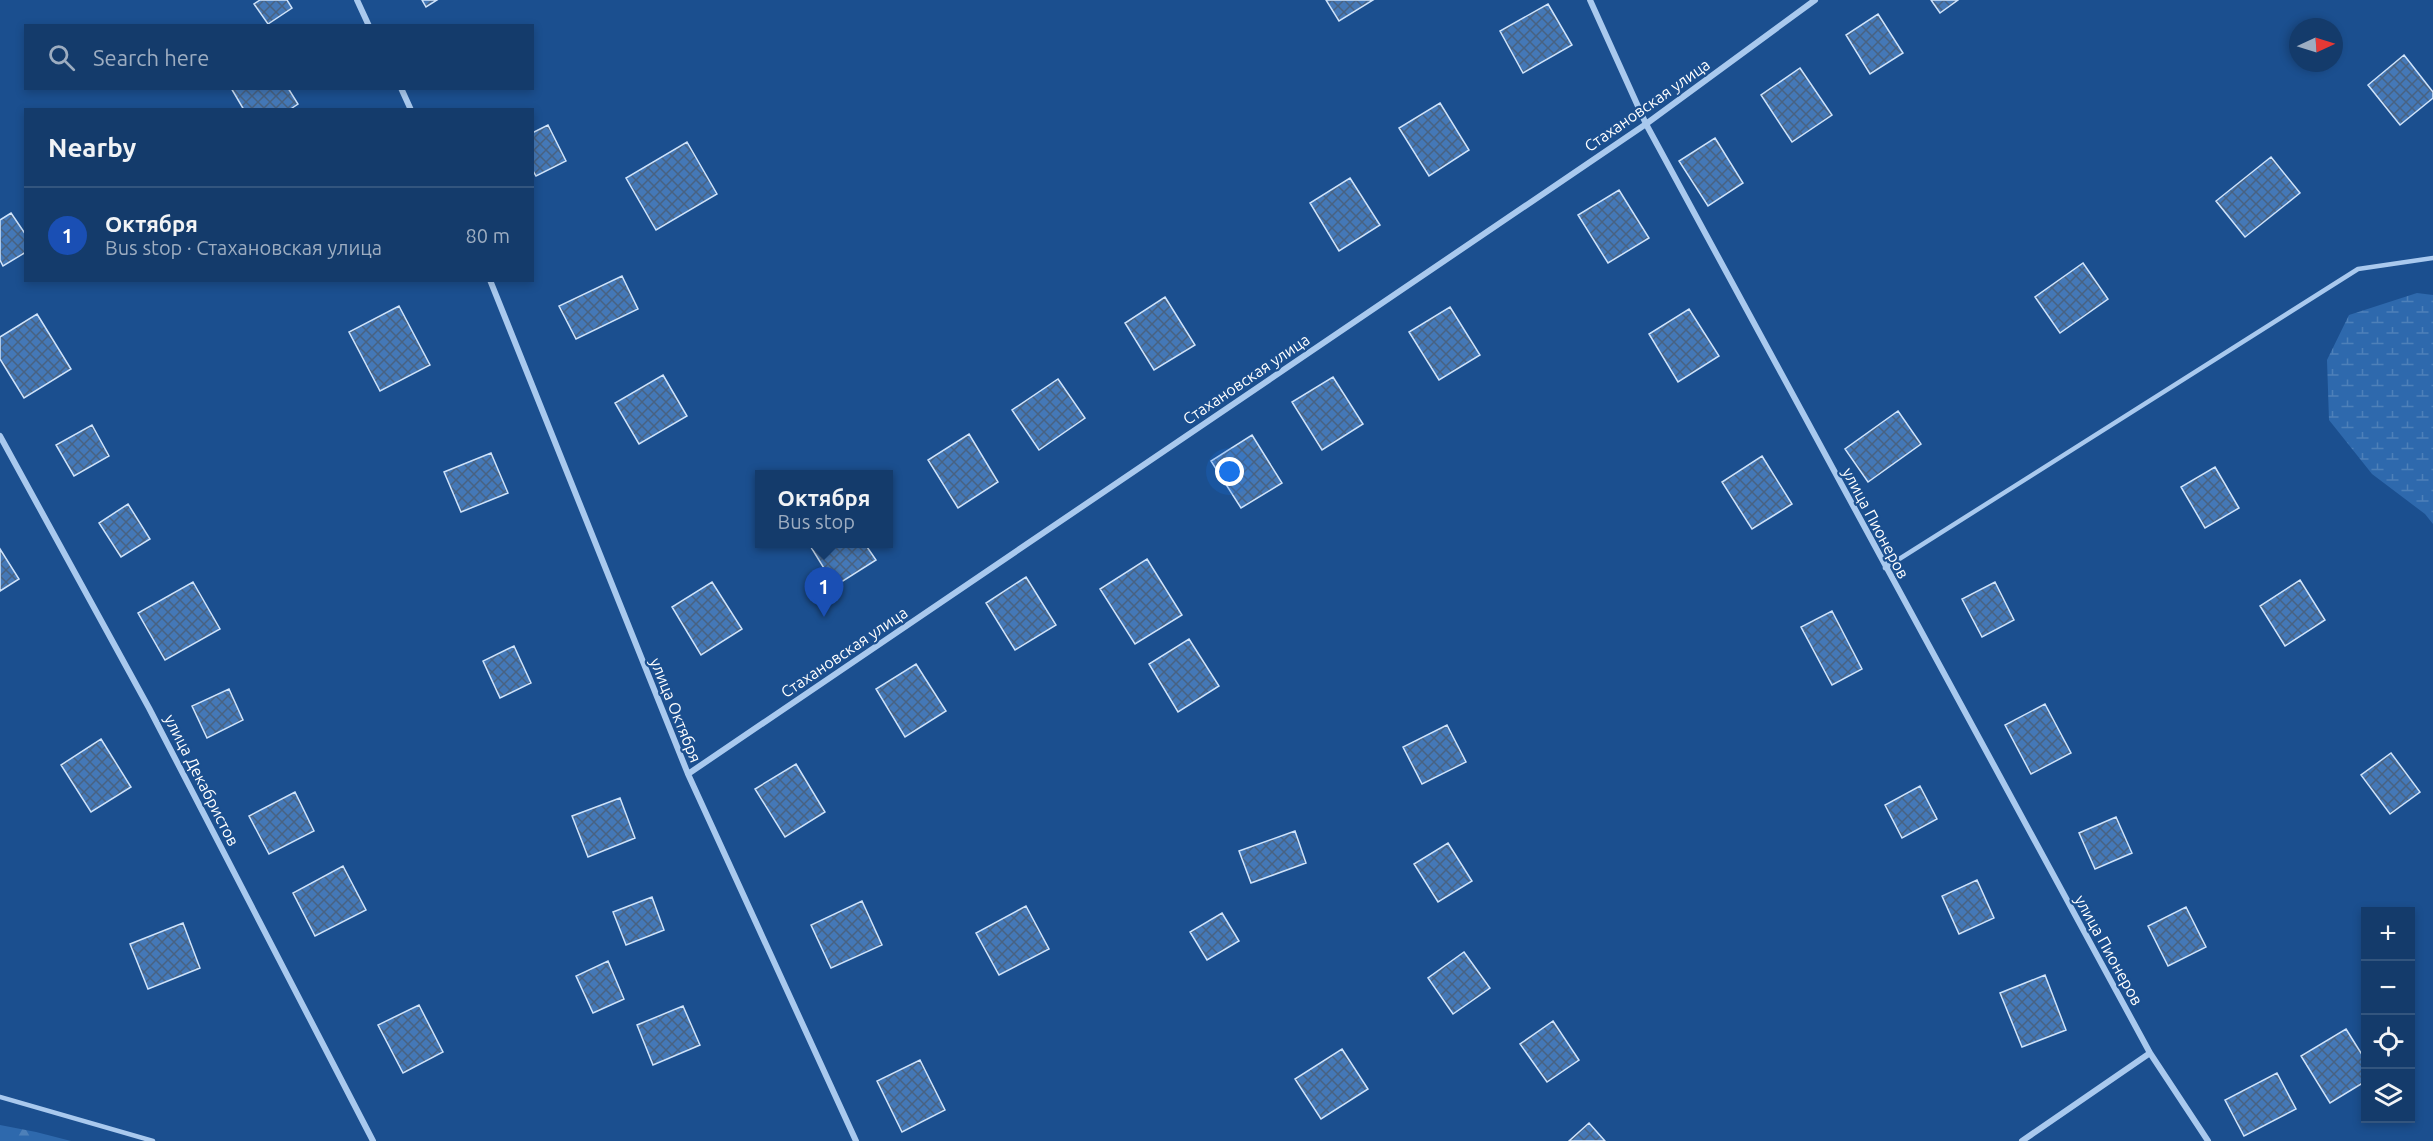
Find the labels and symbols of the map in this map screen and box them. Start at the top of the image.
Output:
north arrow [2289,18,2343,72]
street label: Стахановская улица [1581,55,1713,155]
street label: Стахановская улица [1179,330,1313,428]
your location [1215,457,1244,486]
street label: улица Пионеров [1839,464,1913,582]
pin: 1 [804,568,844,617]
street label: Стахановская улица [777,603,911,701]
street label: улица Октября [647,655,705,765]
street label: улица Декабристов [161,711,243,849]
street label: улица Пионеров [2071,892,2147,1008]

